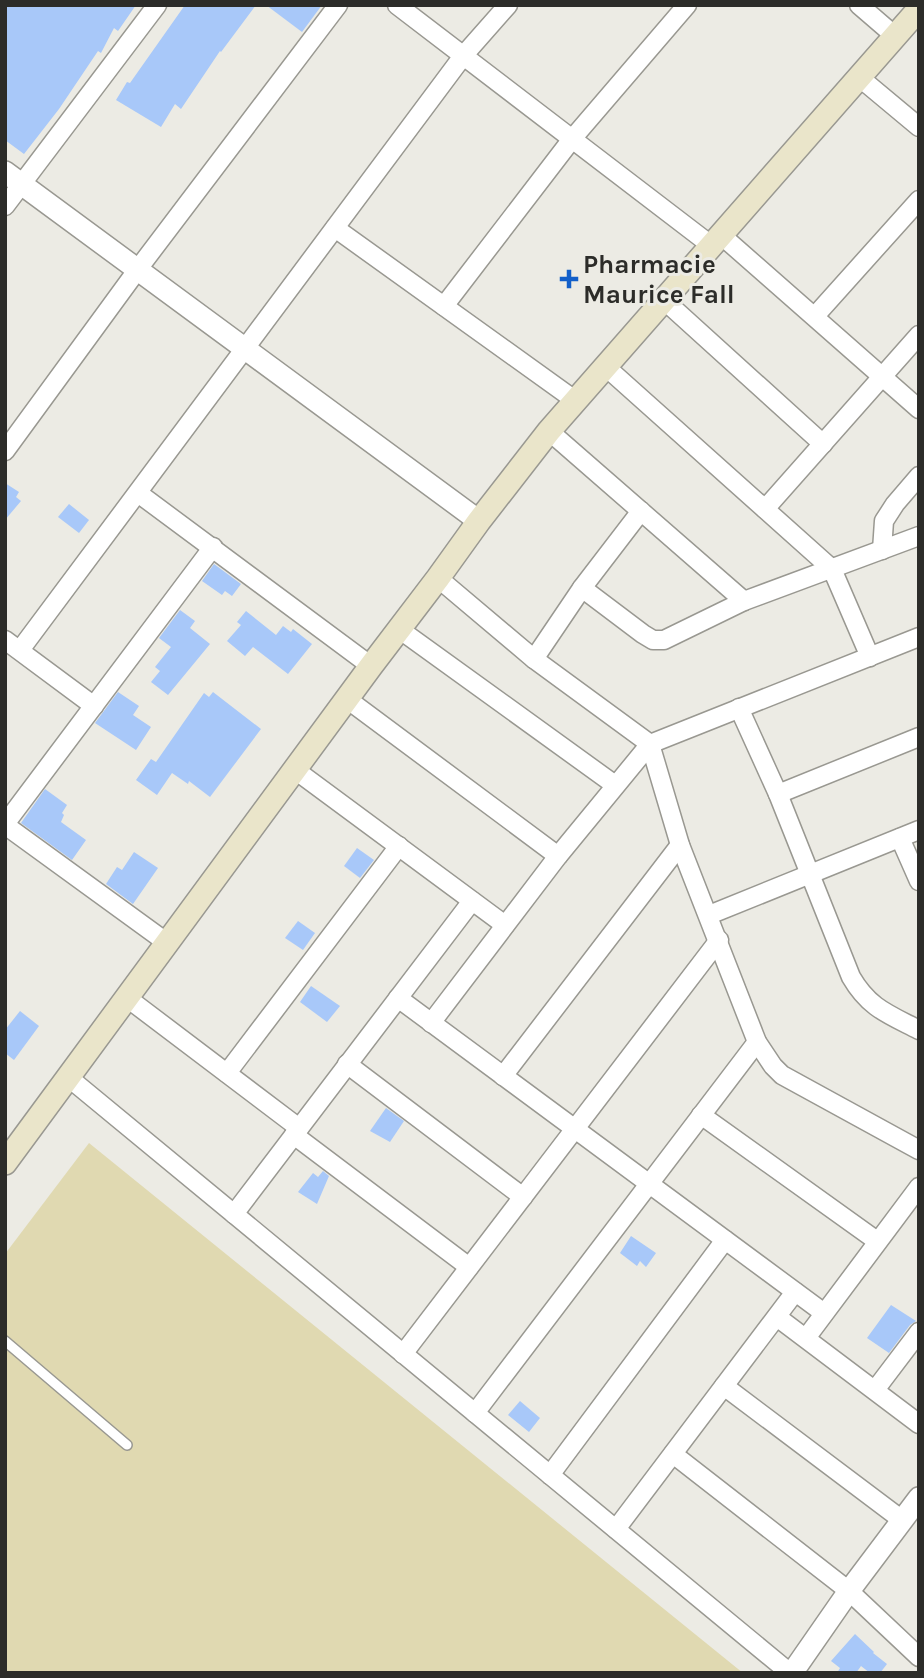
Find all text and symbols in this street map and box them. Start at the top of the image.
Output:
place label: Pharmacie Maurice Fall [583,249,735,310]
marker: Pharmacie Maurice Fall [561,271,577,287]

